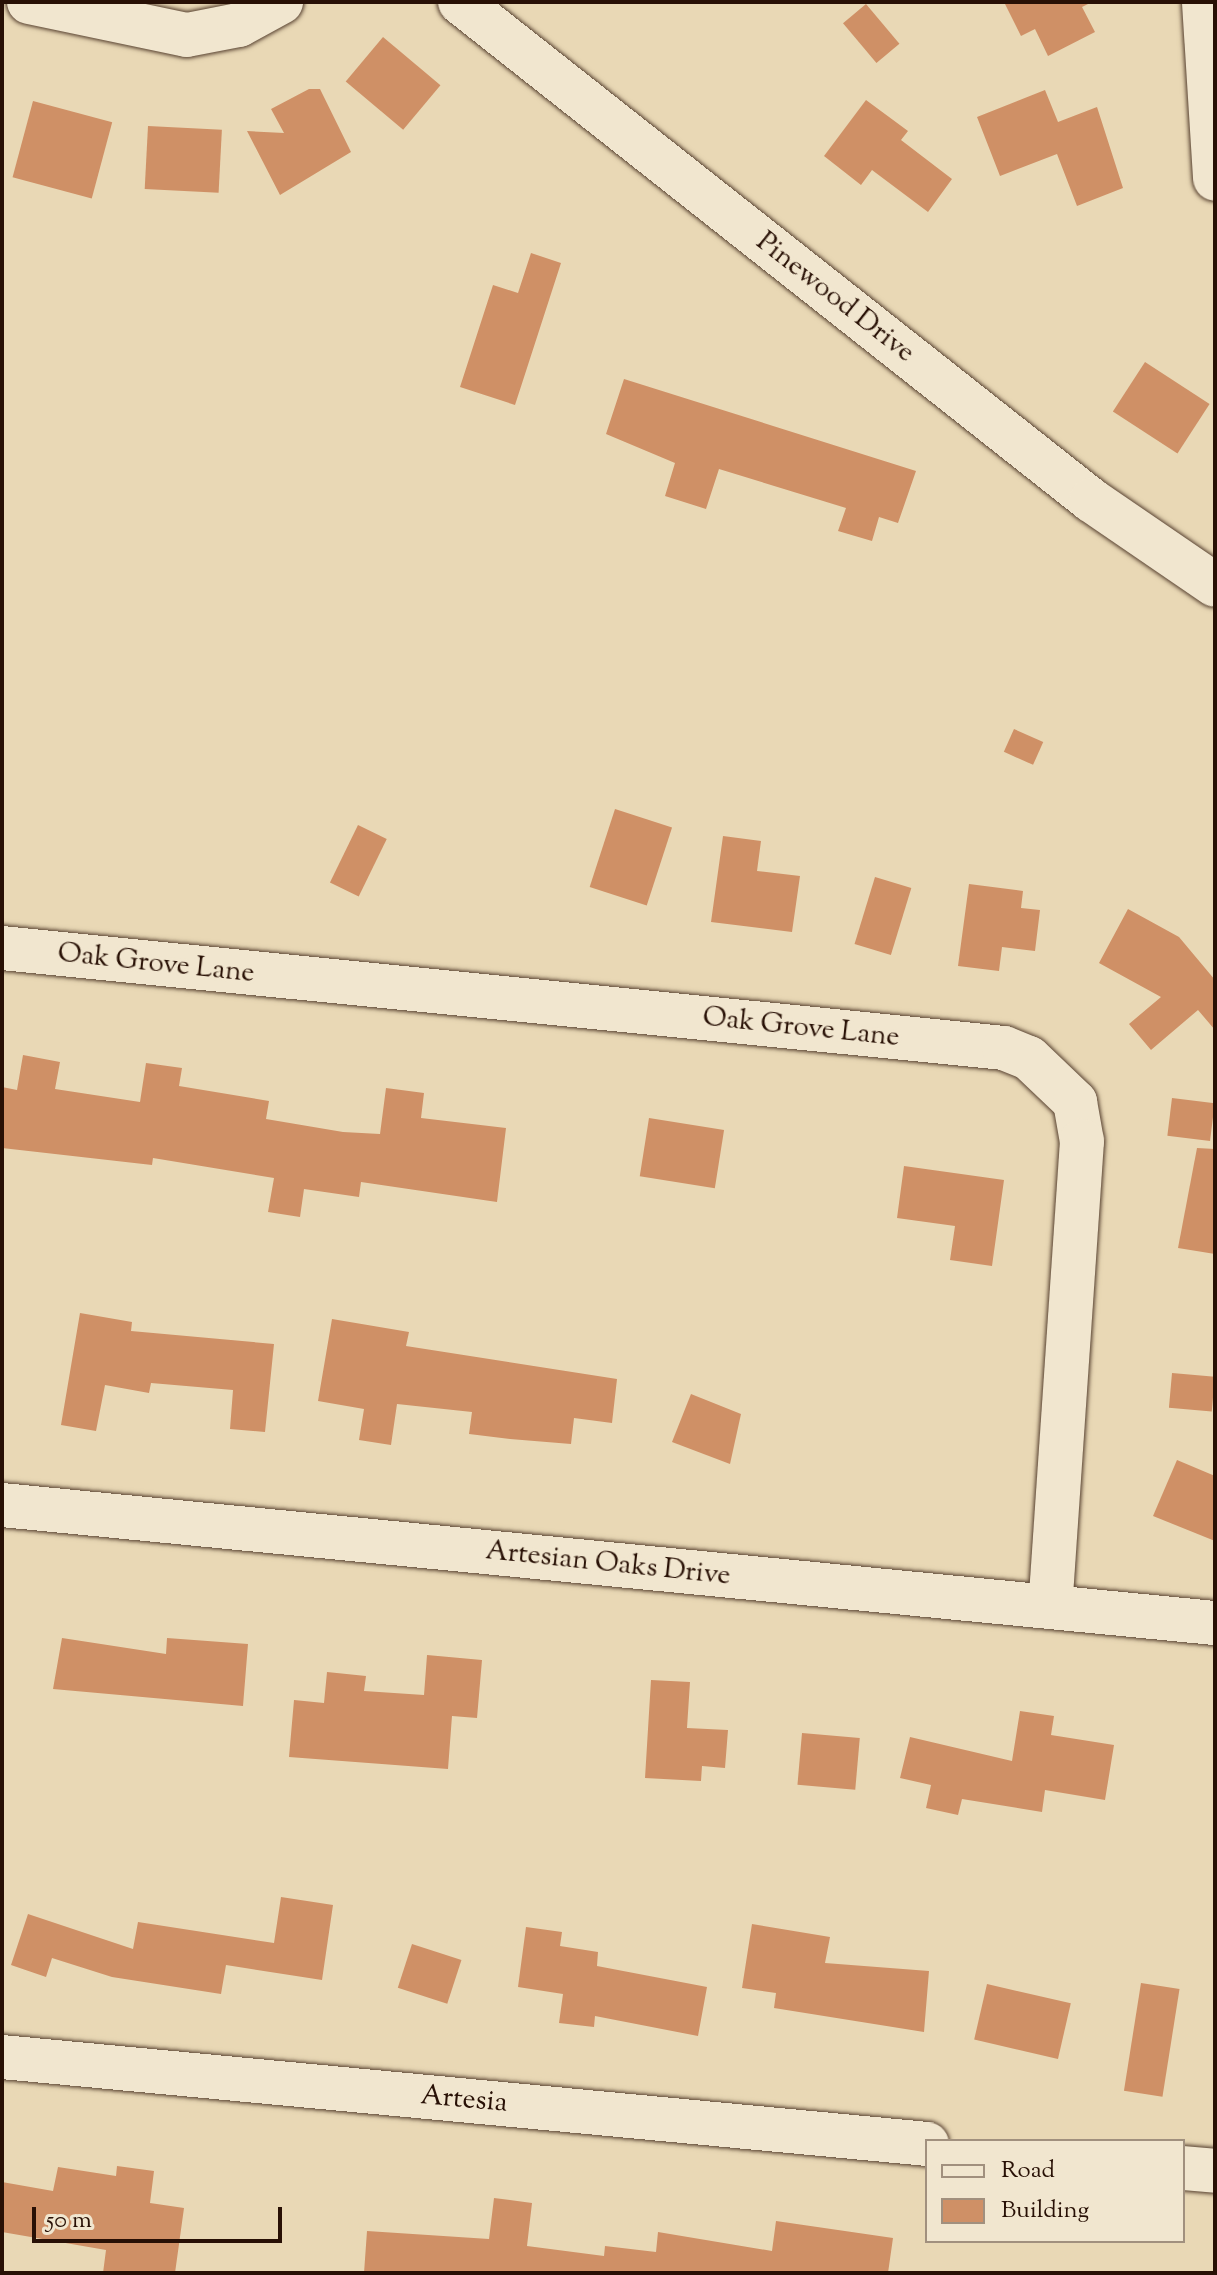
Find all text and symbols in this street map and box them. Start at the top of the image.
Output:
street label: Pinewood Drive [749,226,921,370]
street label: Oak Grove Lane [56,937,256,991]
street label: Oak Grove Lane [701,1001,901,1055]
street label: Artesian Oaks Drive [484,1534,732,1594]
street label: Artesia [419,2079,509,2121]
legend [925,2139,1185,2243]
text: Road [1001,2154,1055,2188]
scale bar [36,2191,286,2241]
text: Building [1001,2194,1089,2228]
text: 50 m [46,2204,92,2238]

